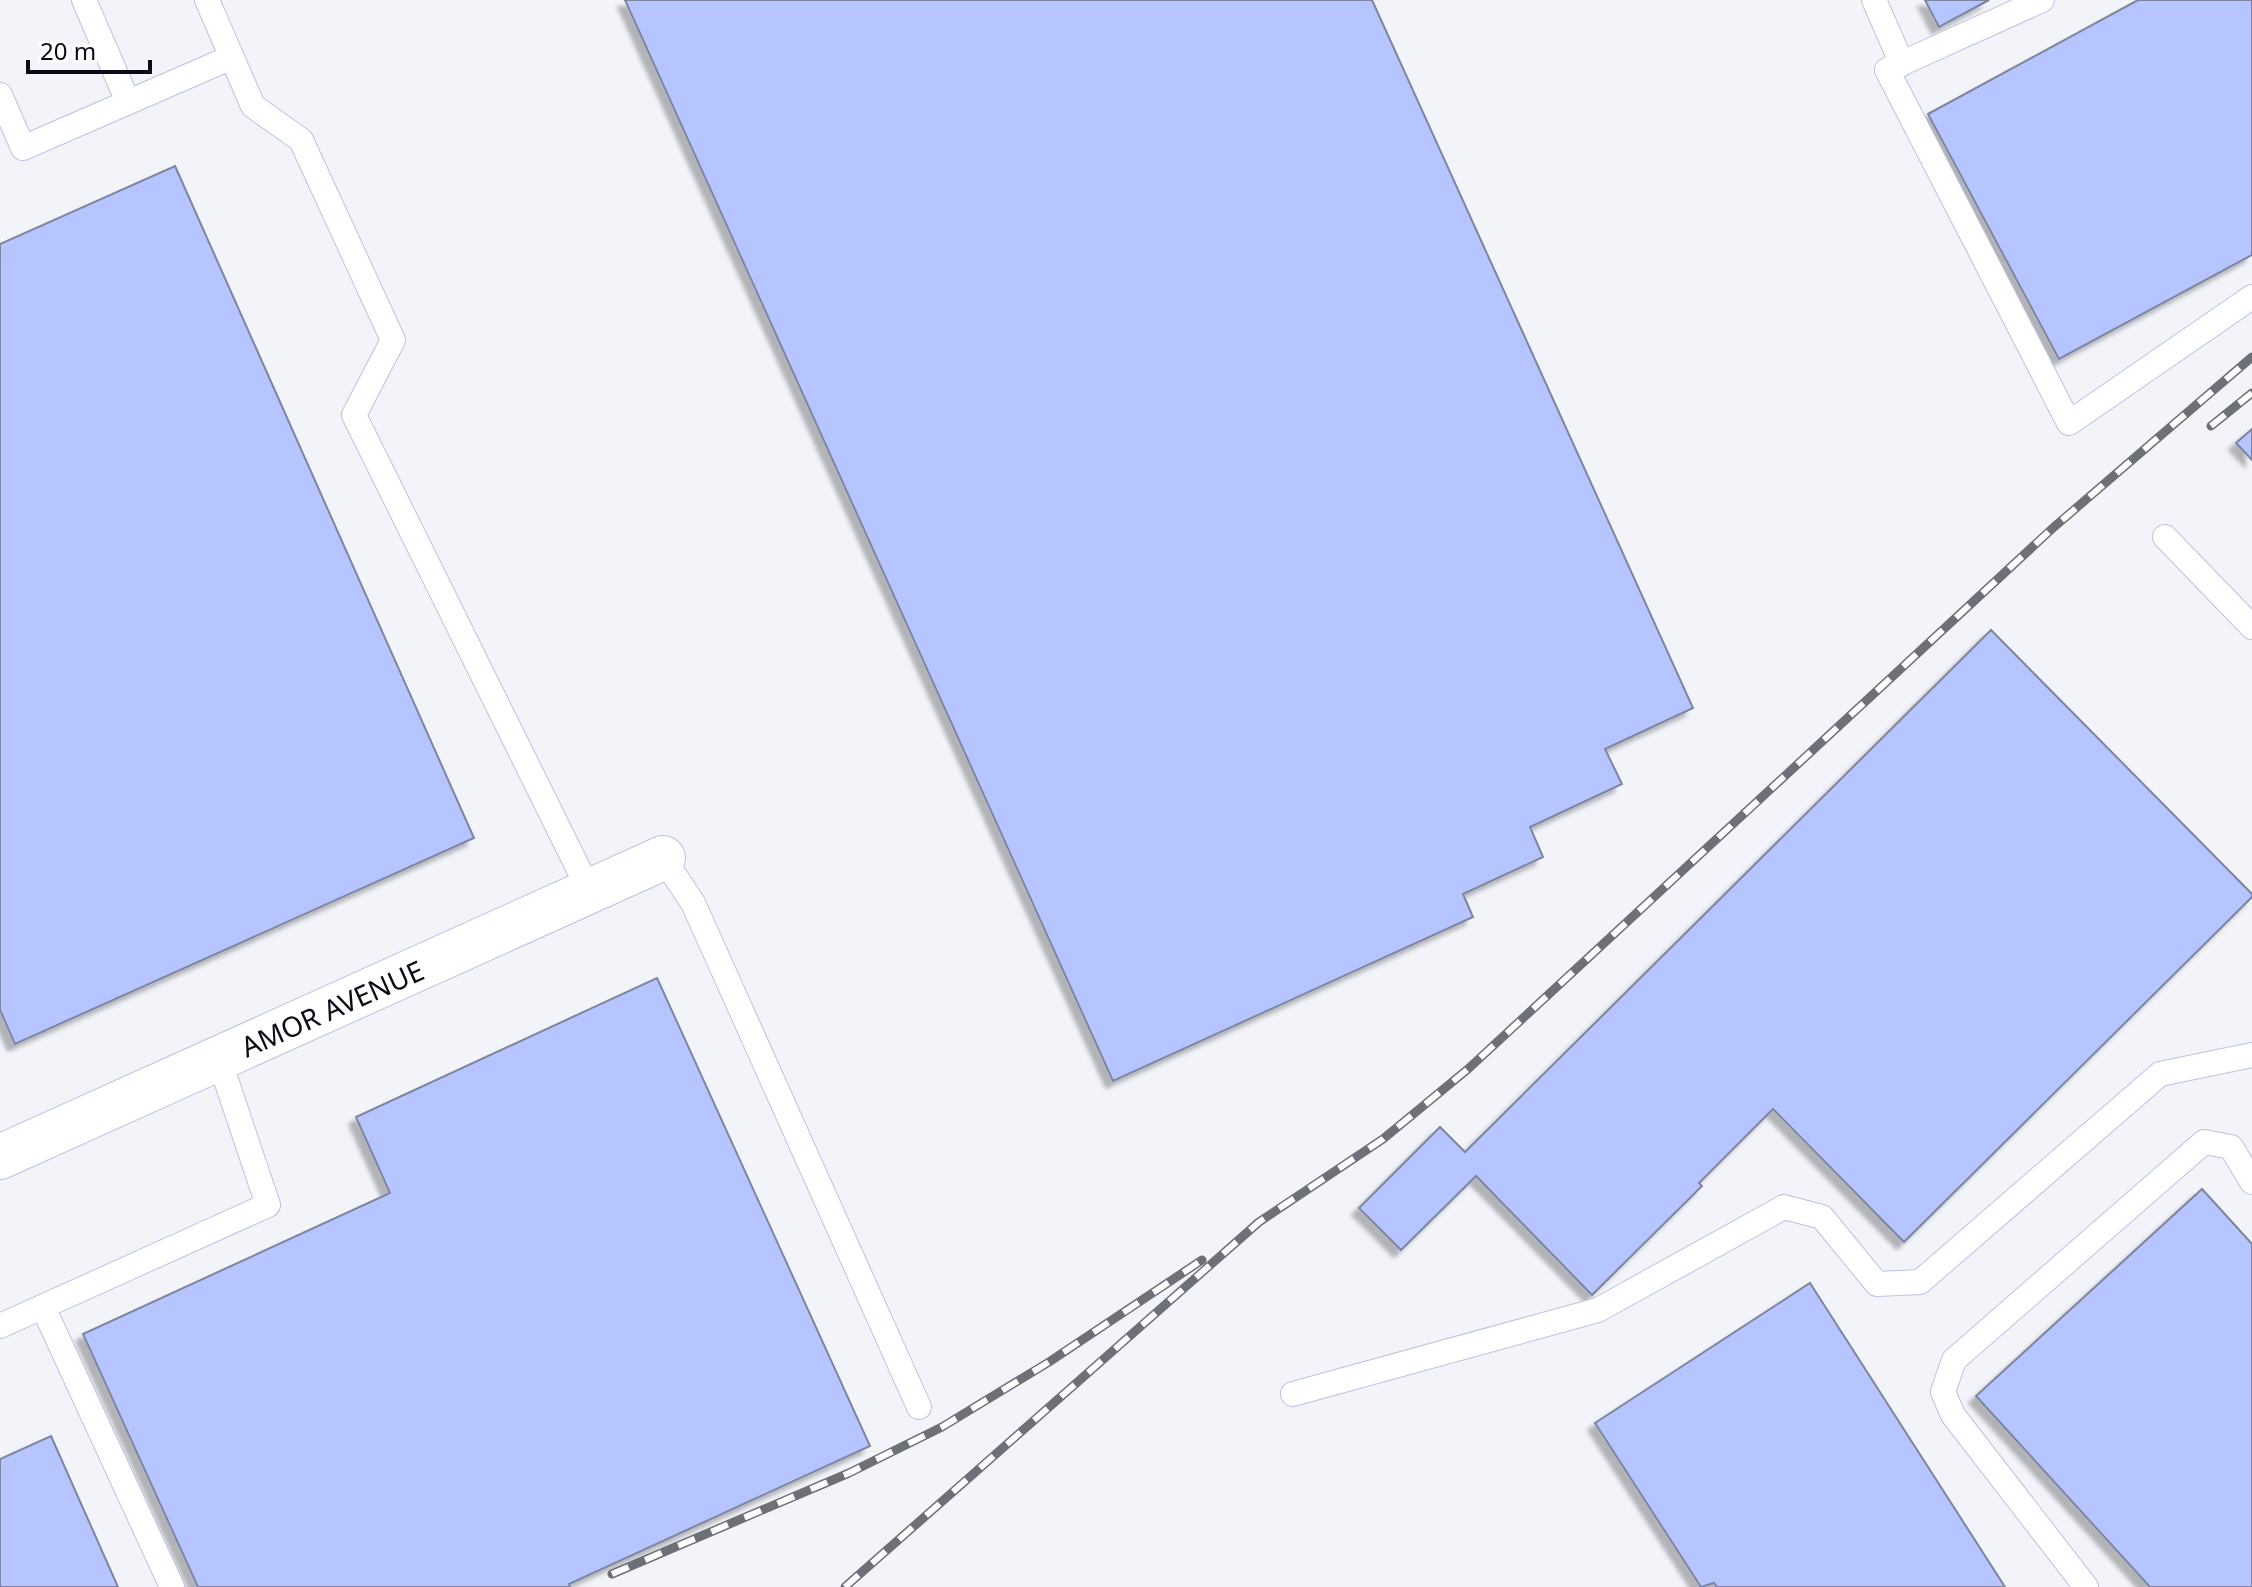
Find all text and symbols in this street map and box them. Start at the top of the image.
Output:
scale bar [28,24,150,74]
text: 20 m [40,34,96,67]
street label: AMOR AVENUE [235,951,429,1065]

